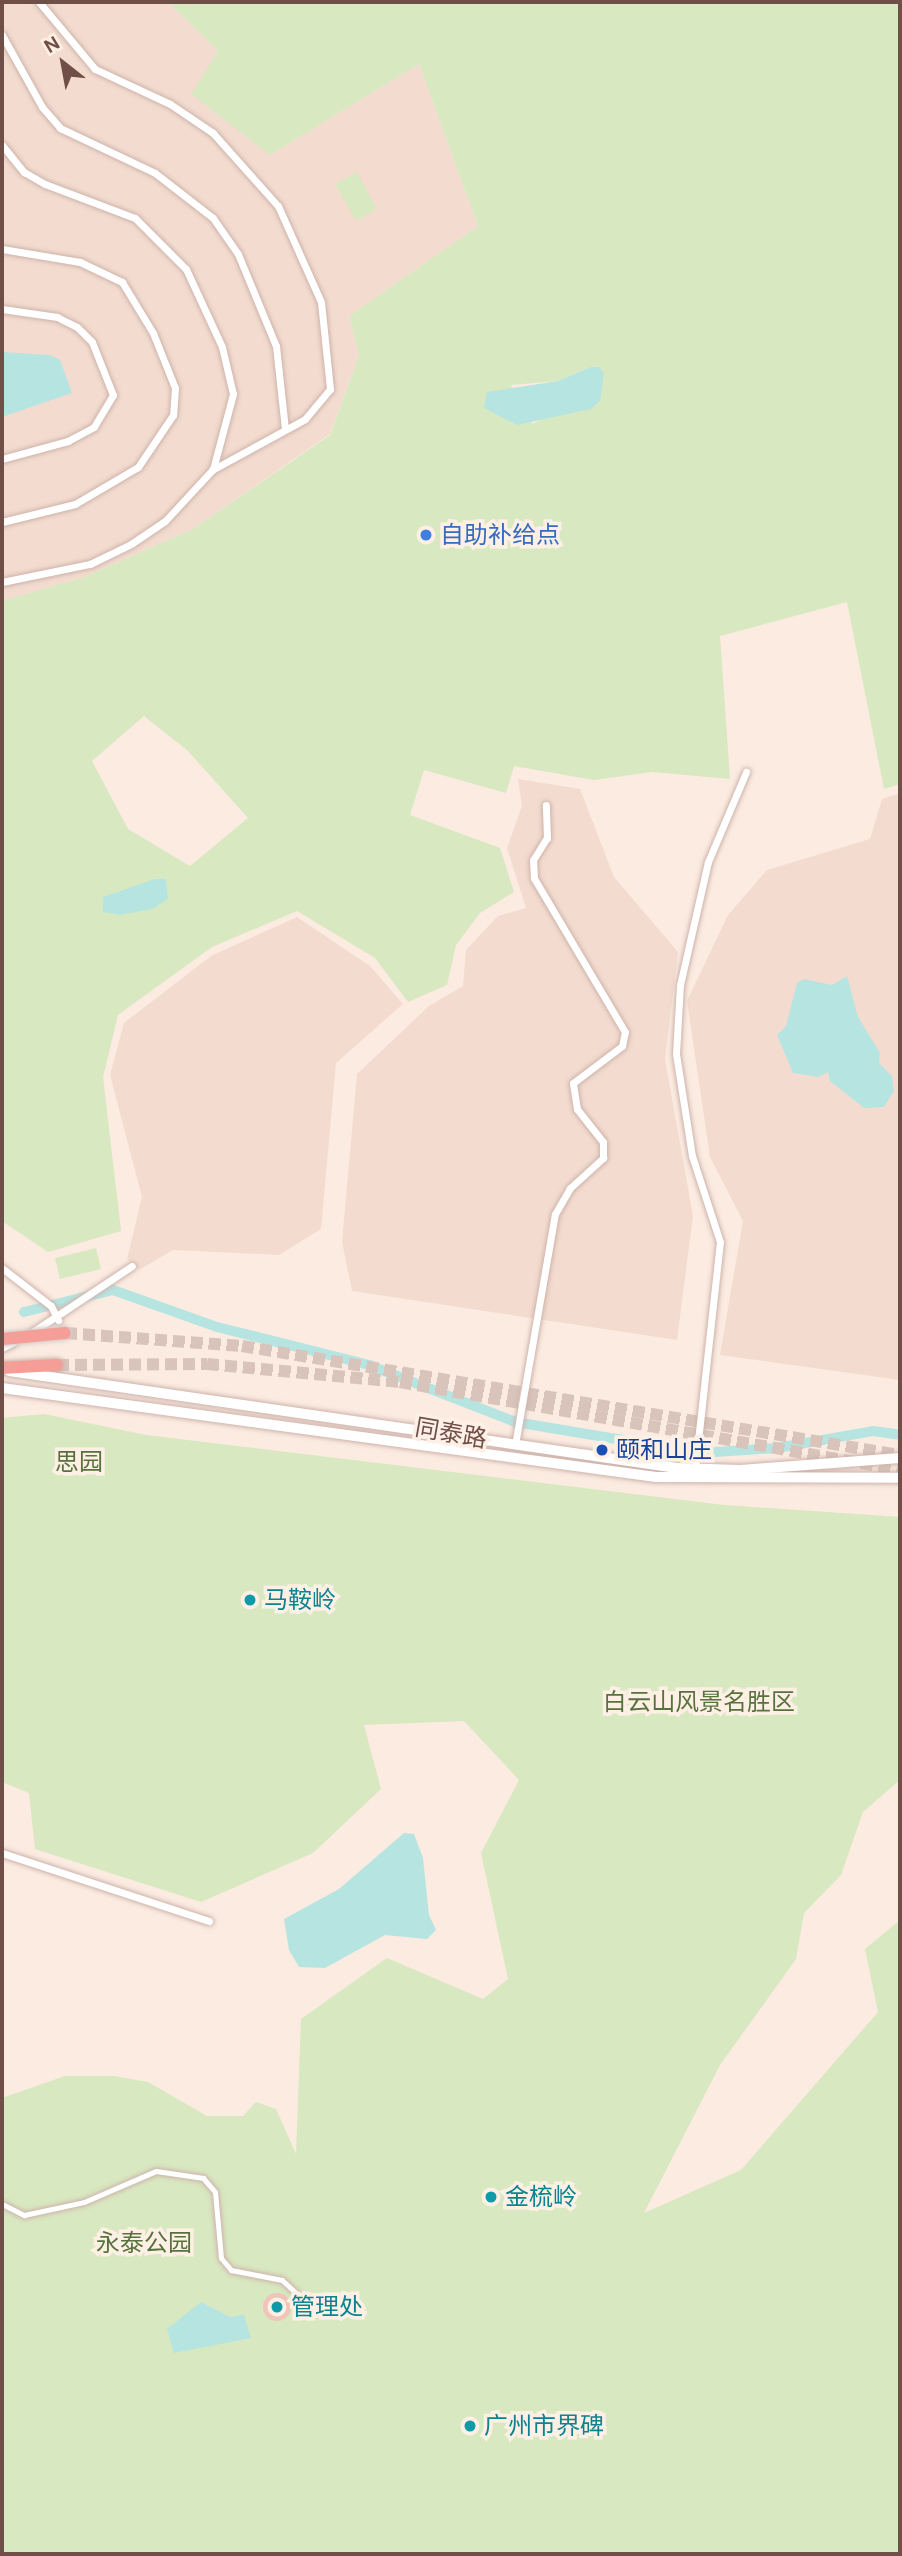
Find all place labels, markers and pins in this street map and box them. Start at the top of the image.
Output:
place label: 自助补给点 [440,521,560,549]
marker: 自助补给点 [418,527,434,543]
place label: 颐和山庄 [616,1436,712,1464]
marker: 颐和山庄 [594,1442,610,1458]
place label: 马鞍岭 [264,1586,336,1614]
marker: 马鞍岭 [242,1592,258,1608]
place label: 金梳岭 [505,2183,577,2211]
marker: 金梳岭 [483,2189,499,2205]
place label: 管理处 [291,2293,363,2321]
marker: 管理处 [269,2299,285,2315]
place label: 广州市界碑 [484,2412,604,2440]
marker: 广州市界碑 [462,2418,478,2434]

